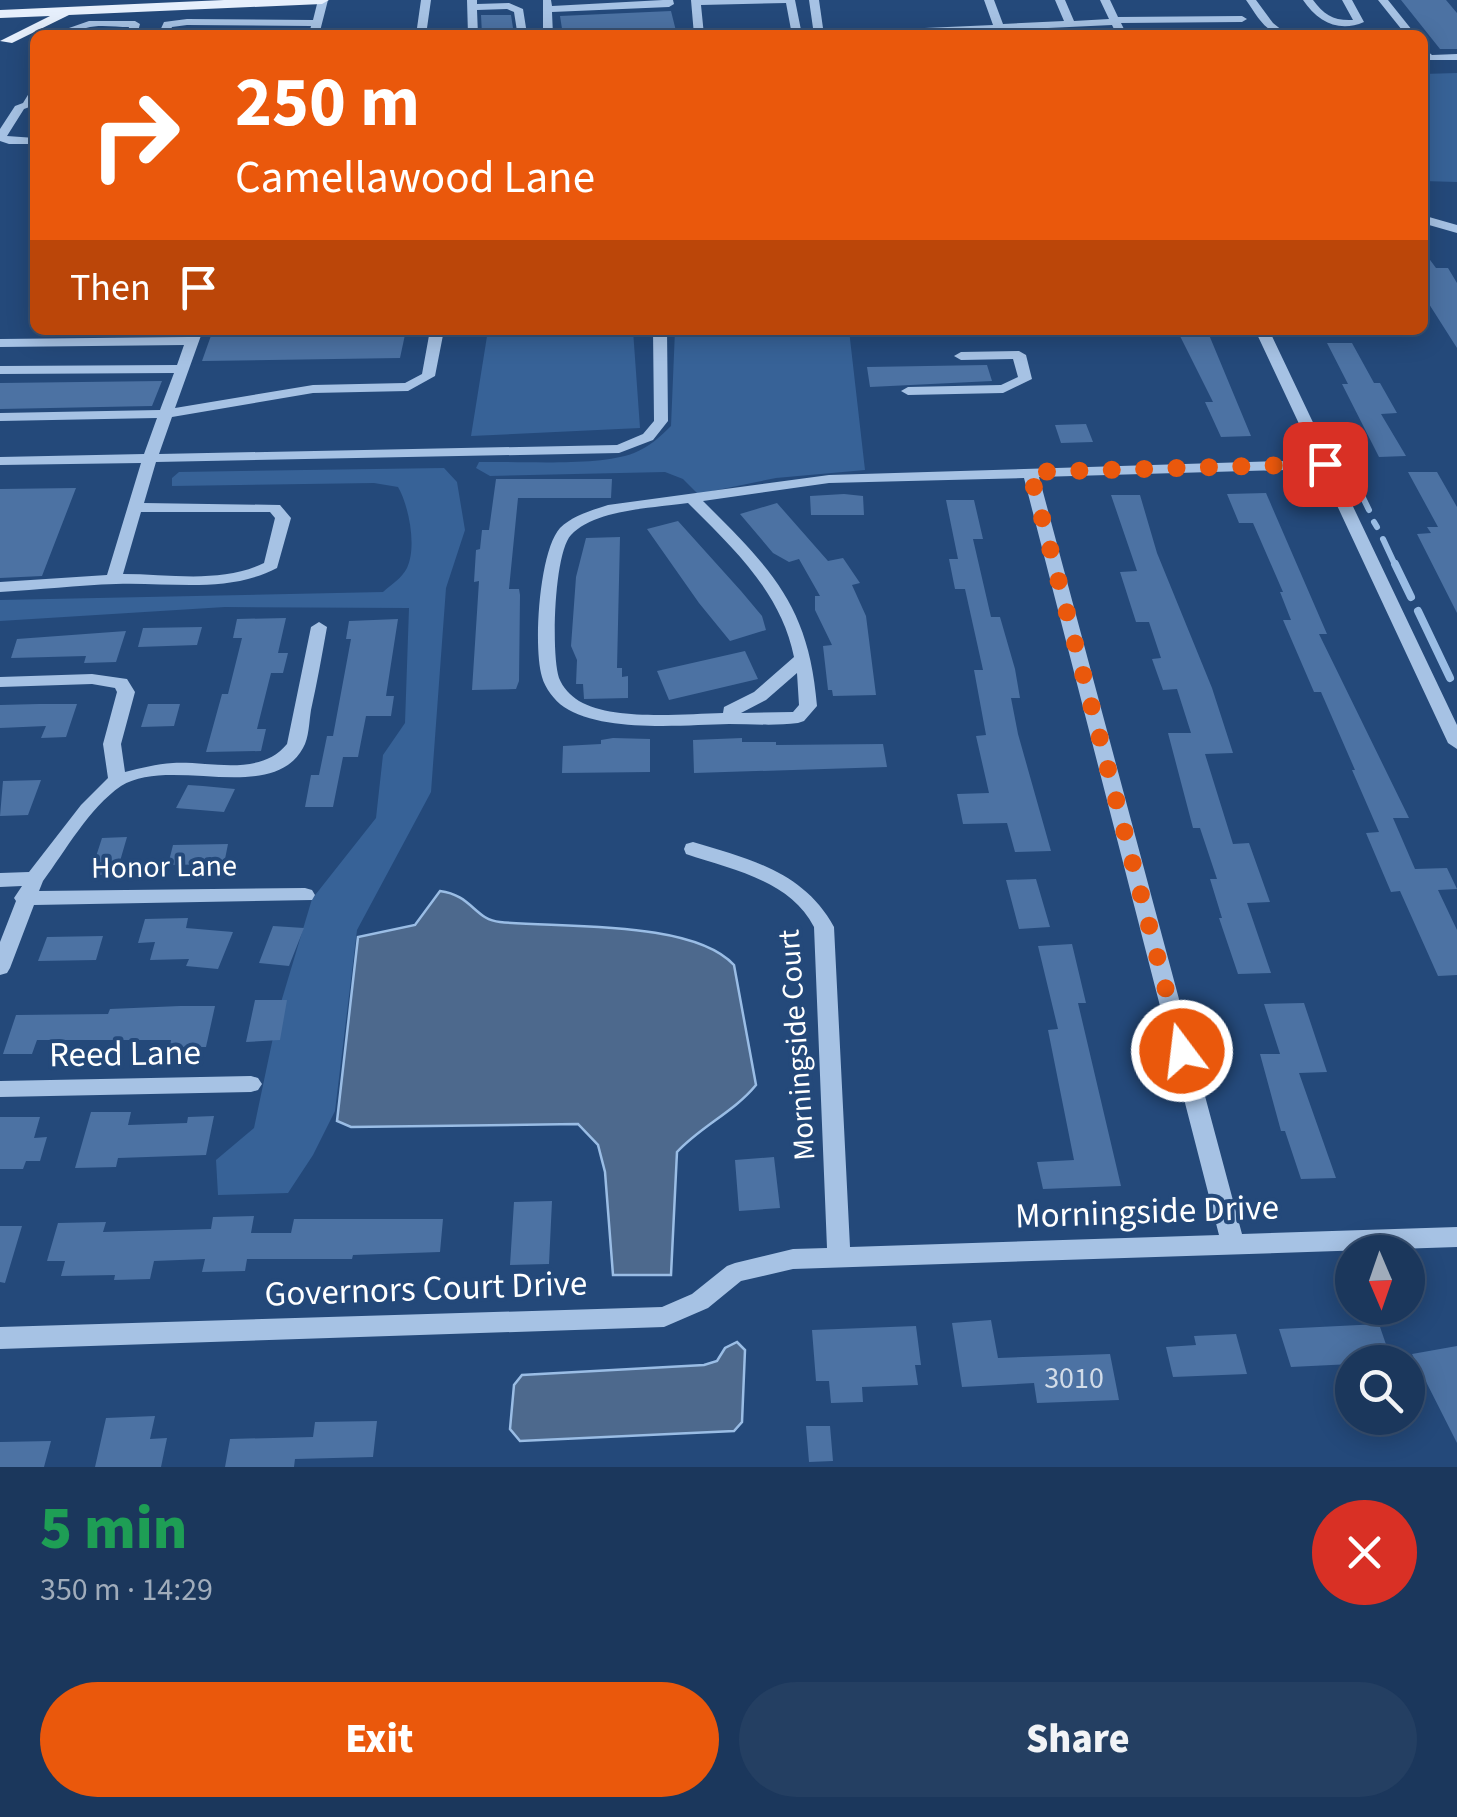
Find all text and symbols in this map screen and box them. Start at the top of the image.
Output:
text: 250 m [235,53,420,153]
icon: right [70,70,200,200]
text: Camellawood Lane [235,146,595,210]
icon: arrive [171,260,226,315]
text: Then [70,261,151,315]
pin [1283,422,1368,507]
icon: arrive [1298,437,1353,492]
street label: Honor Lane [91,844,237,890]
street label: Morningside Court [767,928,827,1162]
position arrow [1130,999,1234,1103]
street label: Reed Lane [49,1028,201,1080]
street label: Morningside Drive [1014,1182,1280,1242]
north arrow [1335,1235,1425,1325]
map controls [1335,1235,1425,1435]
street label: Governors Court Drive [264,1258,588,1320]
button: search [1335,1345,1425,1435]
house number: 3010 [1044,1357,1104,1400]
text: 5 min [40,1487,187,1572]
button: close [1312,1500,1417,1605]
text: 350 m · 14:29 [40,1567,213,1613]
button: Exit [40,1682,719,1797]
button: Share [739,1682,1417,1797]

